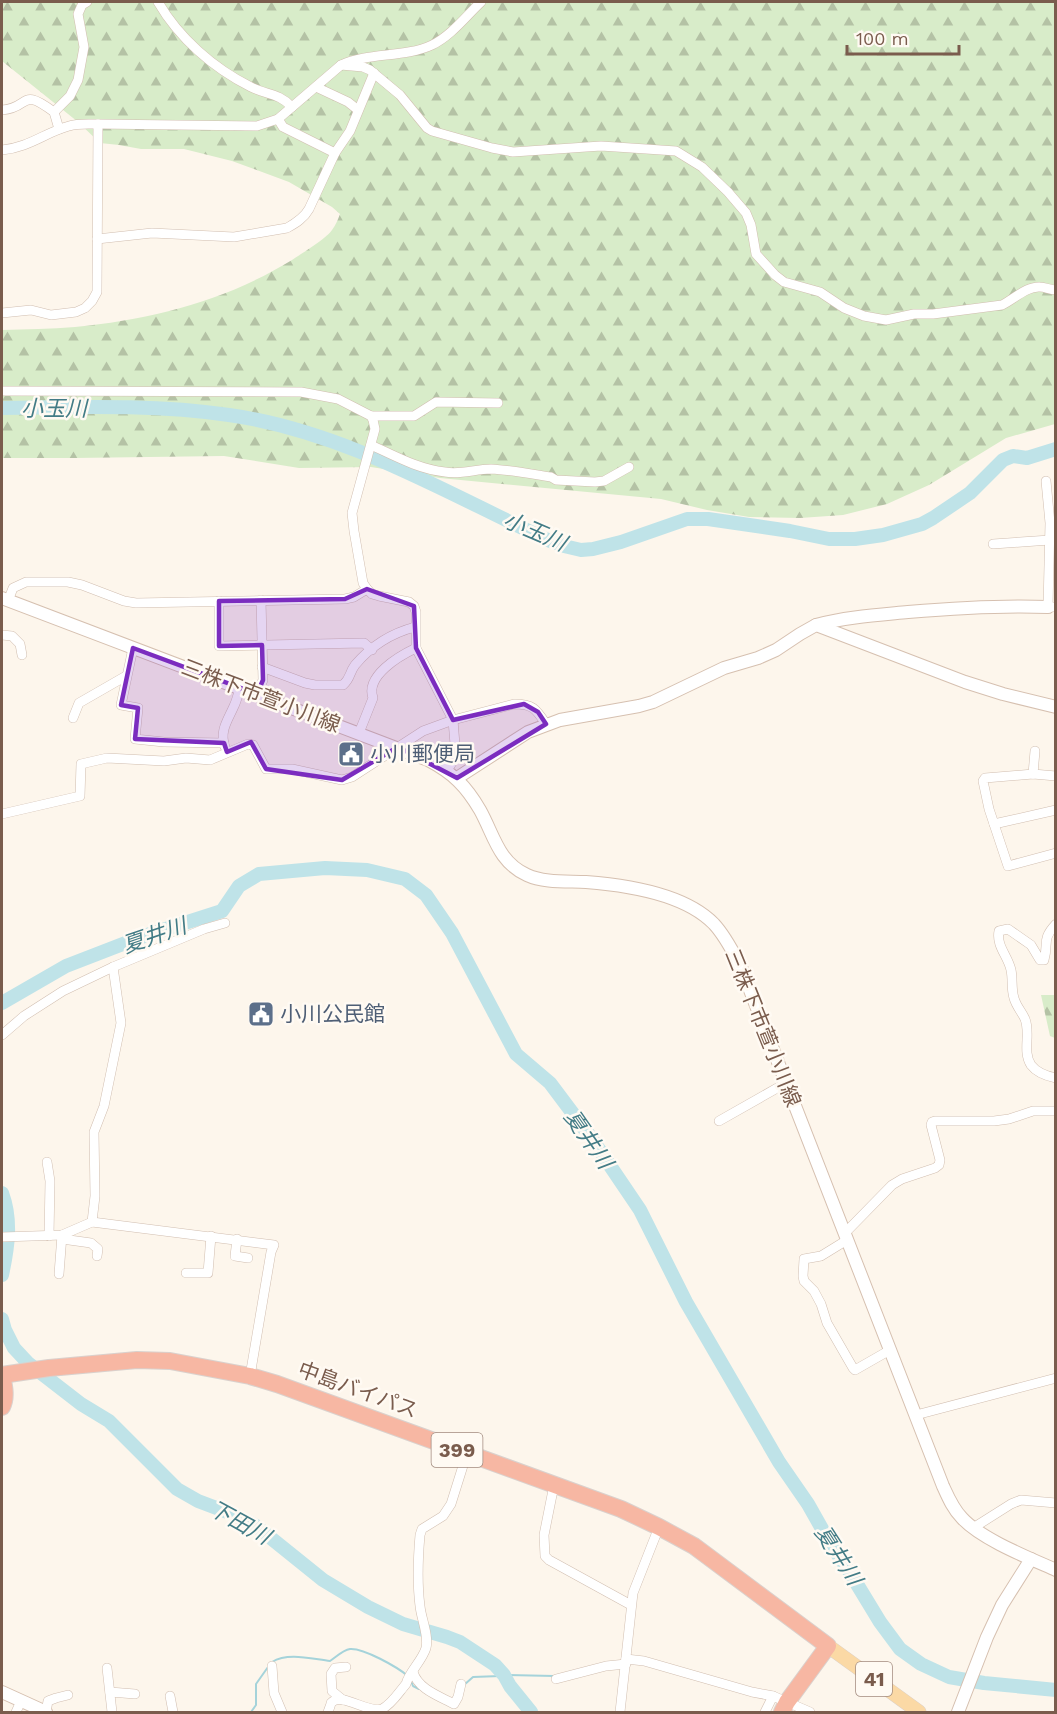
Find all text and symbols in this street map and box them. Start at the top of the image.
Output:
scale bar [847,18,960,56]
text: 100 m [856,28,909,49]
water label: 小玉川 [21,396,89,421]
water label: 小玉川 [500,507,572,557]
street label: 三株下市萱小川線 [178,654,344,737]
public building icon: 小川郵便局 [336,739,366,769]
place label: 小川郵便局 [370,741,475,766]
water label: 夏井川 [119,912,191,958]
street label: 三株下市萱小川線 [720,945,807,1110]
public building icon: 小川公民館 [246,999,276,1029]
place label: 小川公民館 [280,1001,385,1026]
water label: 夏井川 [559,1105,619,1175]
street label: 中島バイパス [295,1356,421,1423]
road number: 399 [432,1433,482,1467]
water label: 下田川 [205,1496,276,1550]
water label: 夏井川 [810,1521,868,1591]
road number: 41 [856,1662,892,1696]

